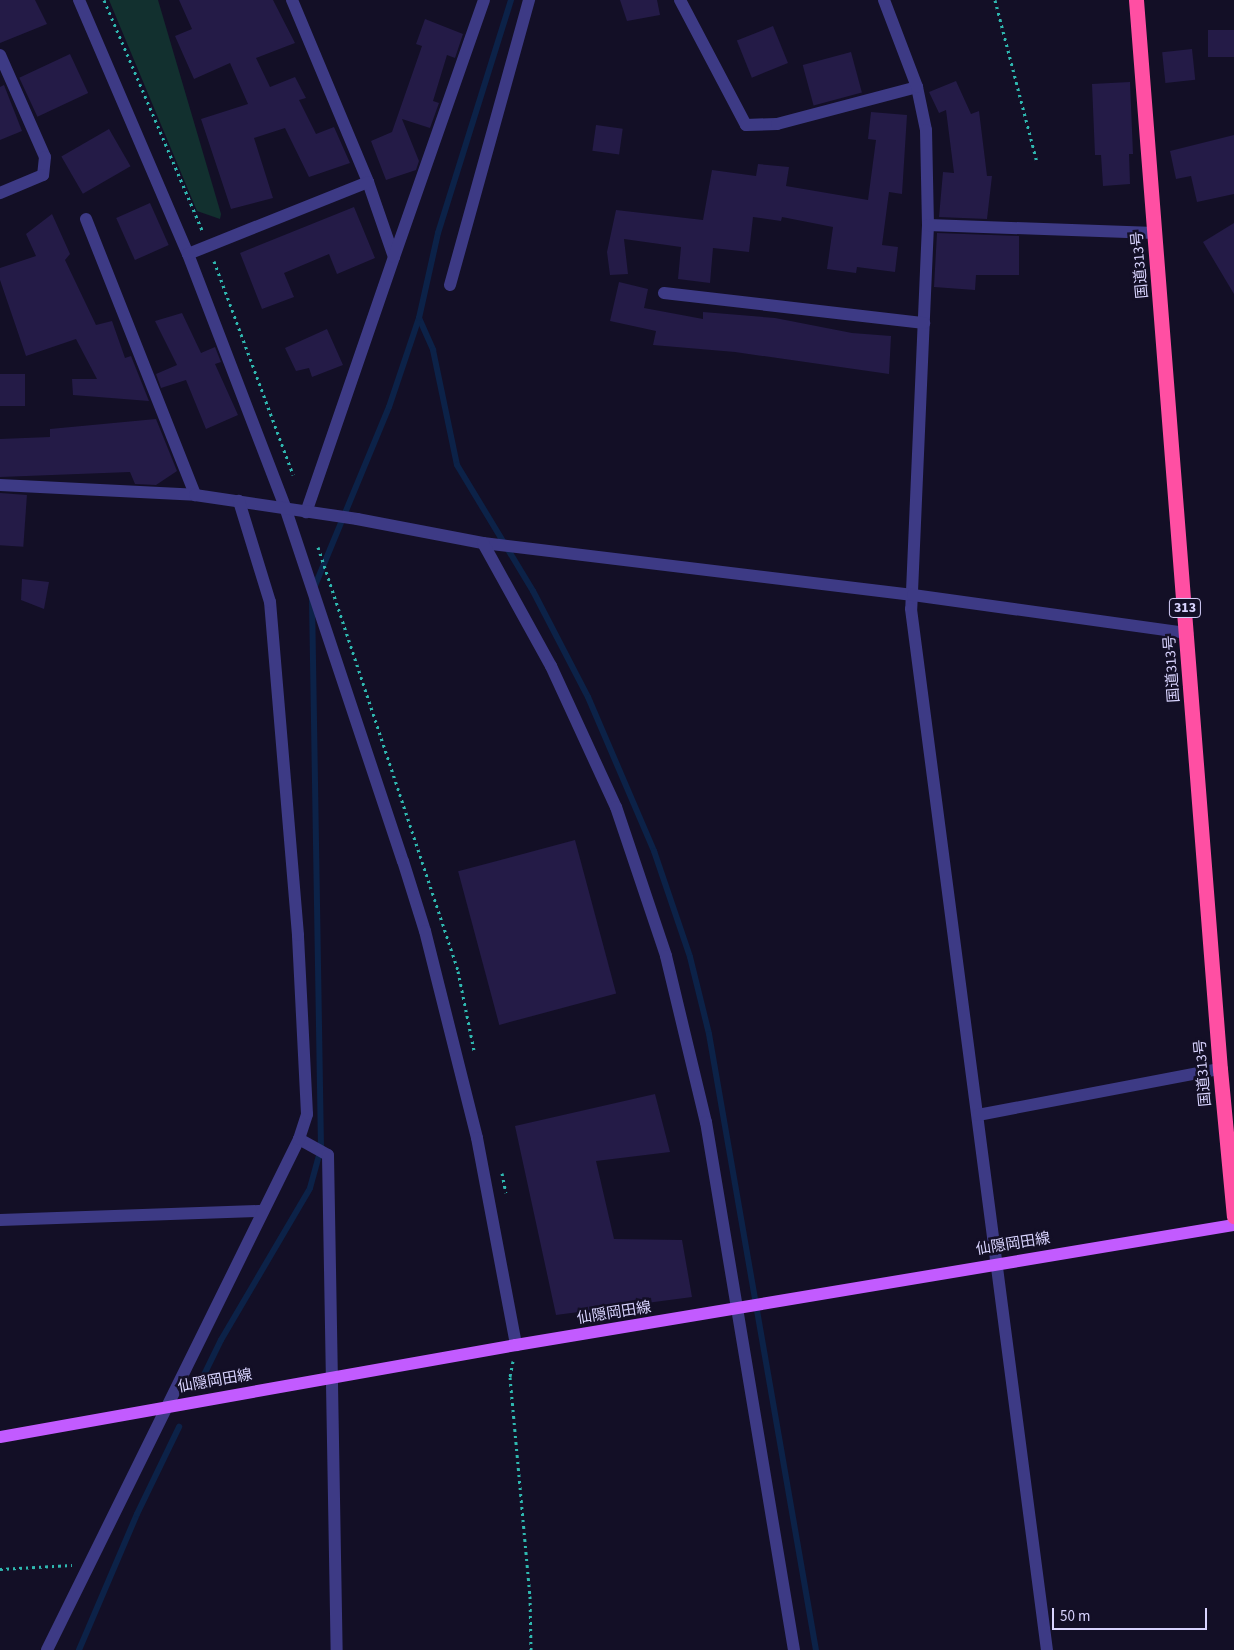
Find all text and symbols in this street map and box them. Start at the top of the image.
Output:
street label: 国道313号 [1128,231,1152,299]
road number: 313 [1169,596,1201,620]
street label: 国道313号 [1161,635,1183,703]
street label: 国道313号 [1191,1039,1215,1107]
street label: 仙隠岡田線 [975,1229,1051,1259]
street label: 仙隠岡田線 [576,1298,652,1328]
street label: 仙隠岡田線 [177,1366,253,1396]
scale bar [1054,1598,1209,1630]
text: 50 m [1060,1606,1090,1627]

